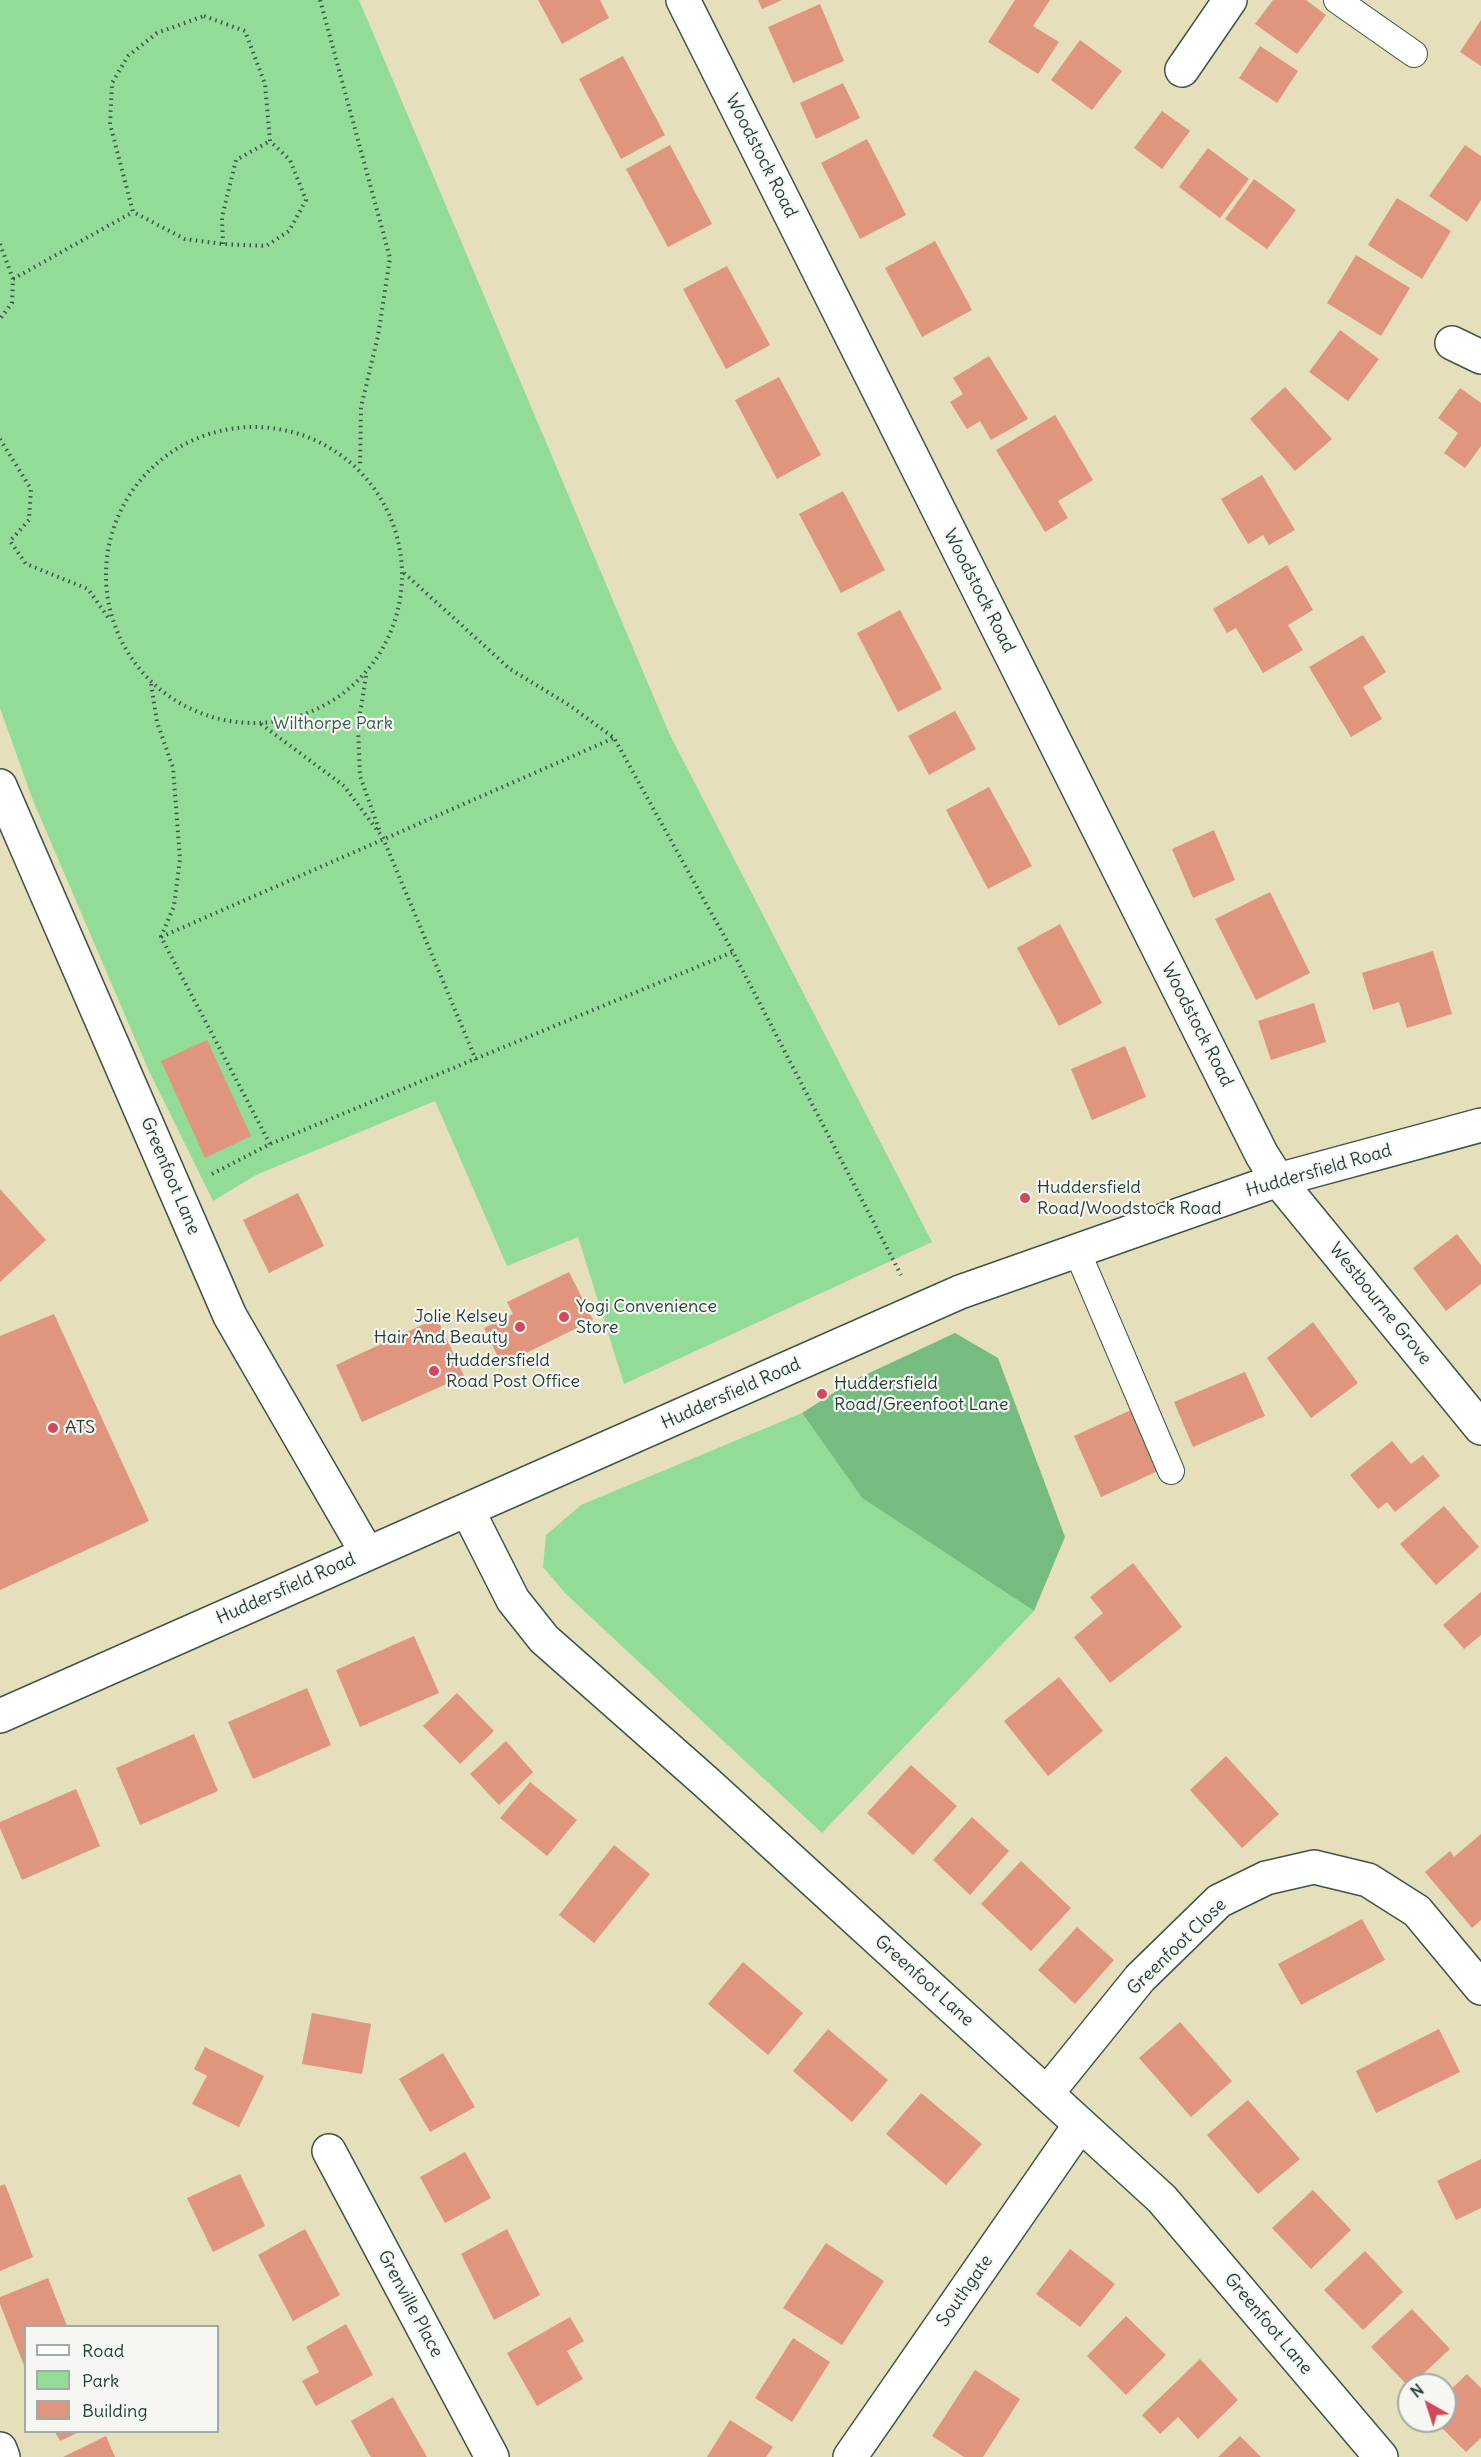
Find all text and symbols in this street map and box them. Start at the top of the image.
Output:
street label: Woodstock Road [721,91,801,221]
street label: Woodstock Road [939,526,1019,656]
park label: Wilthorpe Park [273,713,393,735]
street label: Woodstock Road [1157,960,1237,1090]
street label: Greenfoot Lane [135,1114,205,1238]
street label: Huddersfield Road [1244,1140,1394,1202]
place label: Huddersfield Road/Woodstock Road [1037,1177,1221,1220]
marker: Huddersfield Road/Woodstock Road [1018,1191,1032,1205]
street label: Westbourne Grove [1324,1239,1436,1369]
place label: Yogi Convenience Store [576,1296,717,1338]
place label: Jolie Kelsey Hair And Beauty [374,1306,508,1348]
marker: Yogi Convenience Store [557,1310,571,1324]
marker: Jolie Kelsey Hair And Beauty [513,1320,527,1334]
place label: Huddersfield Road Post Office [446,1350,580,1392]
street label: Huddersfield Road [658,1354,804,1434]
marker: Huddersfield Road Post Office [427,1364,441,1378]
place label: Huddersfield Road/Greenfoot Lane [834,1373,1008,1416]
marker: Huddersfield Road/Greenfoot Lane [815,1387,829,1401]
place label: ATS [65,1417,95,1439]
marker: ATS [46,1421,60,1435]
street label: Huddersfield Road [213,1549,359,1629]
street label: Greenfoot Close [1123,1894,1231,2000]
street label: Greenfoot Lane [870,1931,978,2031]
street label: Grenville Place [373,2247,447,2361]
street label: Southgate [932,2251,998,2331]
street label: Greenfoot Lane [1219,2269,1317,2379]
legend [24,2325,219,2433]
text: Road [82,2339,124,2362]
text: Park [82,2369,119,2392]
north arrow [1397,2373,1457,2433]
text: N [1406,2379,1428,2402]
text: Building [82,2399,147,2422]

